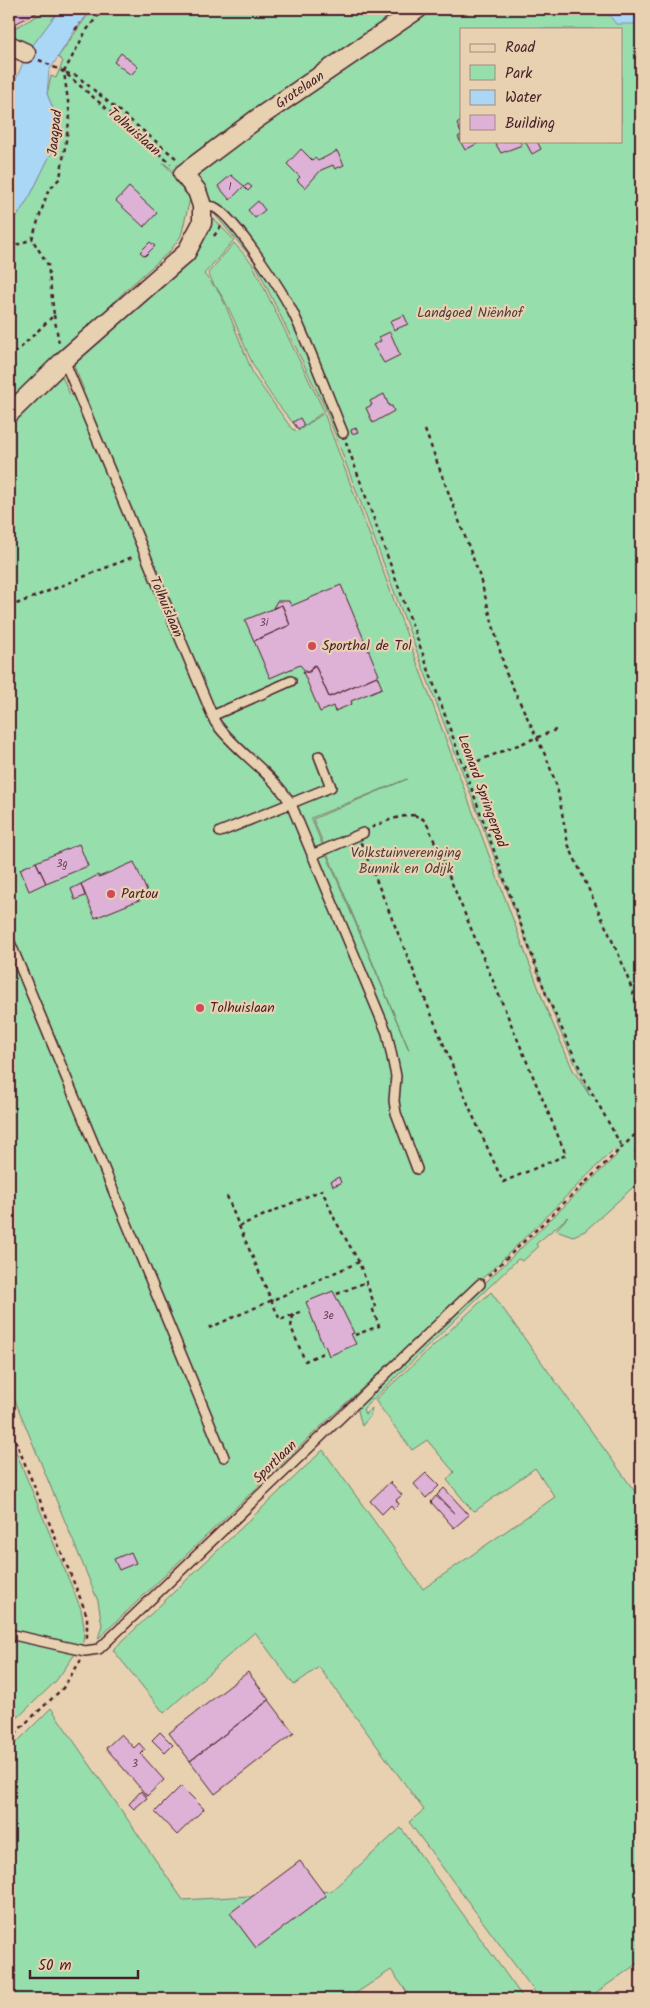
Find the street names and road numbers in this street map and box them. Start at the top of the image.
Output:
street label: Grotelaan [271,65,329,115]
street label: Tolhuislaan [102,102,166,162]
street label: Jaagpad [42,108,68,157]
street label: Tolhuislaan [143,573,189,641]
street label: Leonard Springerpad [451,731,513,852]
street label: Sportlaan [248,1435,302,1489]

